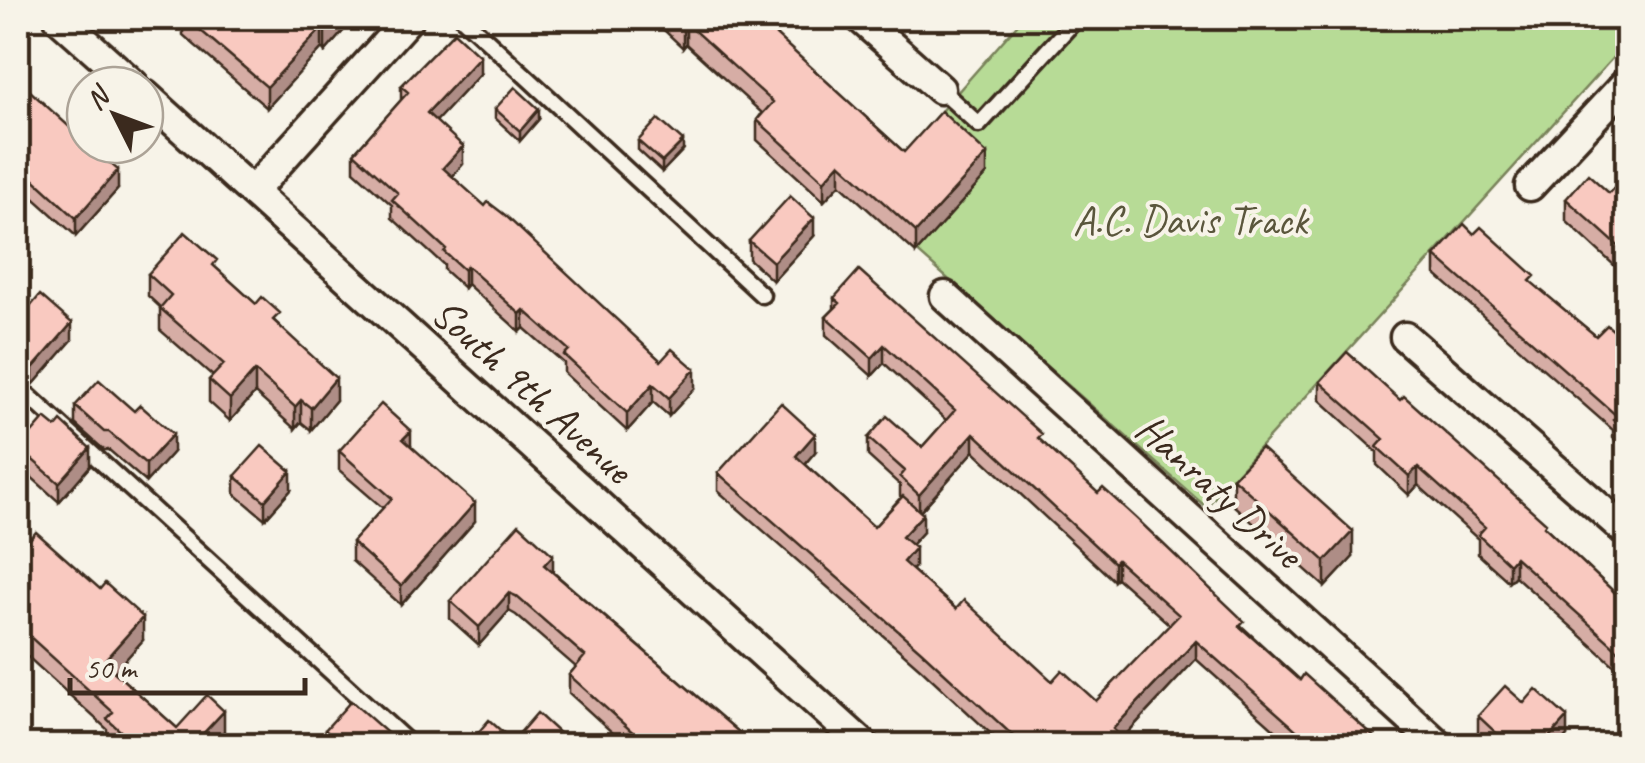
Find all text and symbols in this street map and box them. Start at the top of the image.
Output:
north arrow [65,65,165,165]
text: N [78,77,119,117]
park label: A.C. Davis Track [1073,194,1310,247]
street label: South 9th Avenue [421,287,645,497]
street label: Hanraty Drive [1125,402,1316,582]
scale bar [70,633,305,695]
text: 50 m [85,649,138,687]

